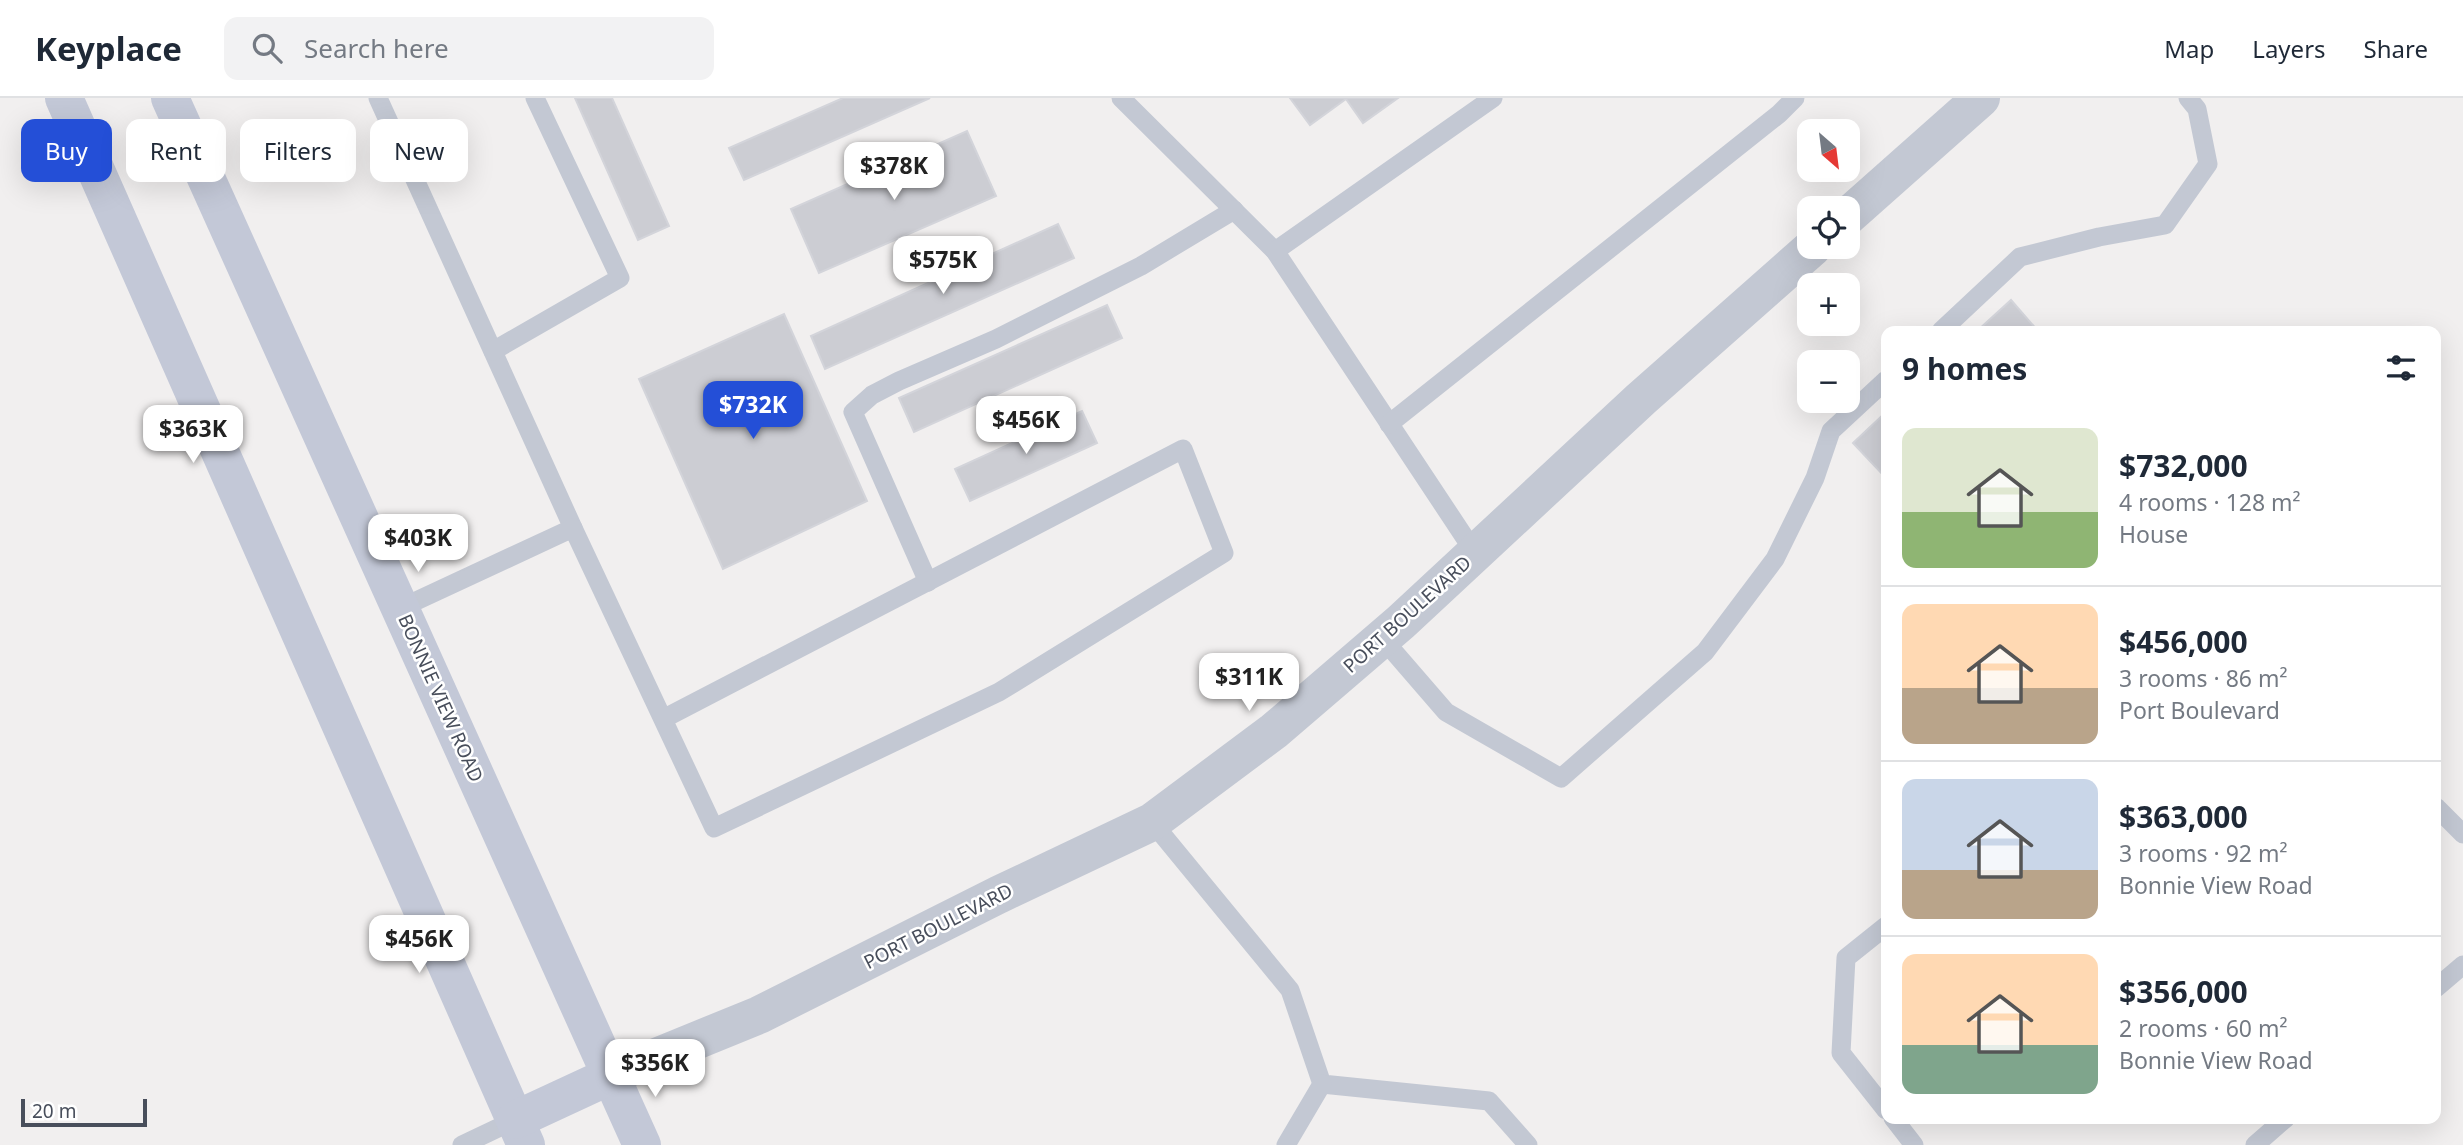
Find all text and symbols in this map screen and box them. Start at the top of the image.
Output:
search box [224,17,714,80]
text: Keyplace [35,26,182,71]
icon: search [248,29,286,67]
text: Search here [304,30,449,66]
text: Map [2164,32,2214,65]
text: Layers [2252,32,2326,65]
text: Share [2364,32,2428,65]
chip: Buy [21,119,112,182]
chip: Rent [126,119,226,182]
chip: Filters [240,119,356,182]
chip: New [370,119,468,182]
north arrow [1797,119,1860,182]
map controls [1797,119,1860,413]
pin: $378K [845,142,943,202]
text: $378K [860,149,928,181]
button: locate [1797,196,1860,259]
pin: $575K [894,236,992,296]
text: $575K [909,243,977,275]
button: + [1797,273,1860,336]
text: 9 homes [1902,348,2027,389]
icon: filters [2382,349,2420,387]
button: − [1797,350,1860,413]
pin: $732K [704,382,802,441]
text: $732K [719,388,787,420]
pin: $456K [977,396,1075,456]
text: $456K [992,403,1060,435]
pin: $363K [144,406,242,465]
text: $363K [159,412,227,444]
text: $732,000 [2119,445,2248,486]
icon: home [1958,456,2042,540]
text: 4 rooms · 128 m² [2119,486,2301,518]
pin: $403K [369,514,467,574]
text: House [2119,518,2188,550]
text: $403K [384,521,452,553]
street label: PORT BOULEVARD [1337,550,1477,678]
street label: BONNIE VIEW ROAD [392,610,490,786]
text: $456,000 [2119,621,2248,662]
icon: home [1958,632,2042,716]
pin: $311K [1200,654,1298,713]
text: $311K [1215,660,1283,692]
text: 3 rooms · 86 m² [2119,662,2288,694]
text: Port Boulevard [2119,694,2280,726]
text: $363,000 [2119,796,2248,837]
icon: home [1958,807,2042,891]
text: 3 rooms · 92 m² [2119,837,2288,869]
text: Bonnie View Road [2119,869,2313,901]
street label: PORT BOULEVARD [859,877,1017,975]
pin: $456K [370,916,468,975]
text: $456K [385,922,453,954]
text: $356,000 [2119,971,2248,1012]
icon: home [1958,982,2042,1066]
text: 2 rooms · 60 m² [2119,1012,2288,1044]
pin: $356K [606,1040,704,1099]
text: Bonnie View Road [2119,1044,2313,1076]
text: $356K [621,1046,689,1078]
scale bar [21,1096,147,1128]
text: 20 m [32,1098,76,1124]

